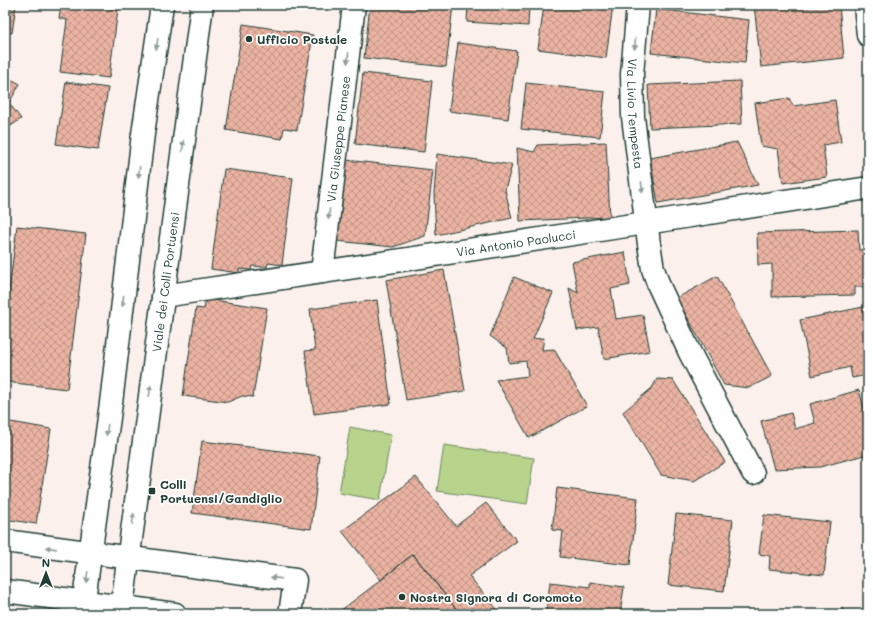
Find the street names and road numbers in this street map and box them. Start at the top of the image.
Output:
street label: Via Livio Tempesta [624,58,647,170]
street label: Via Giuseppe Pianese [322,75,353,203]
street label: Viale dei Colli Portuensi [148,211,182,353]
street label: Via Antonio Paolucci [455,226,577,260]

